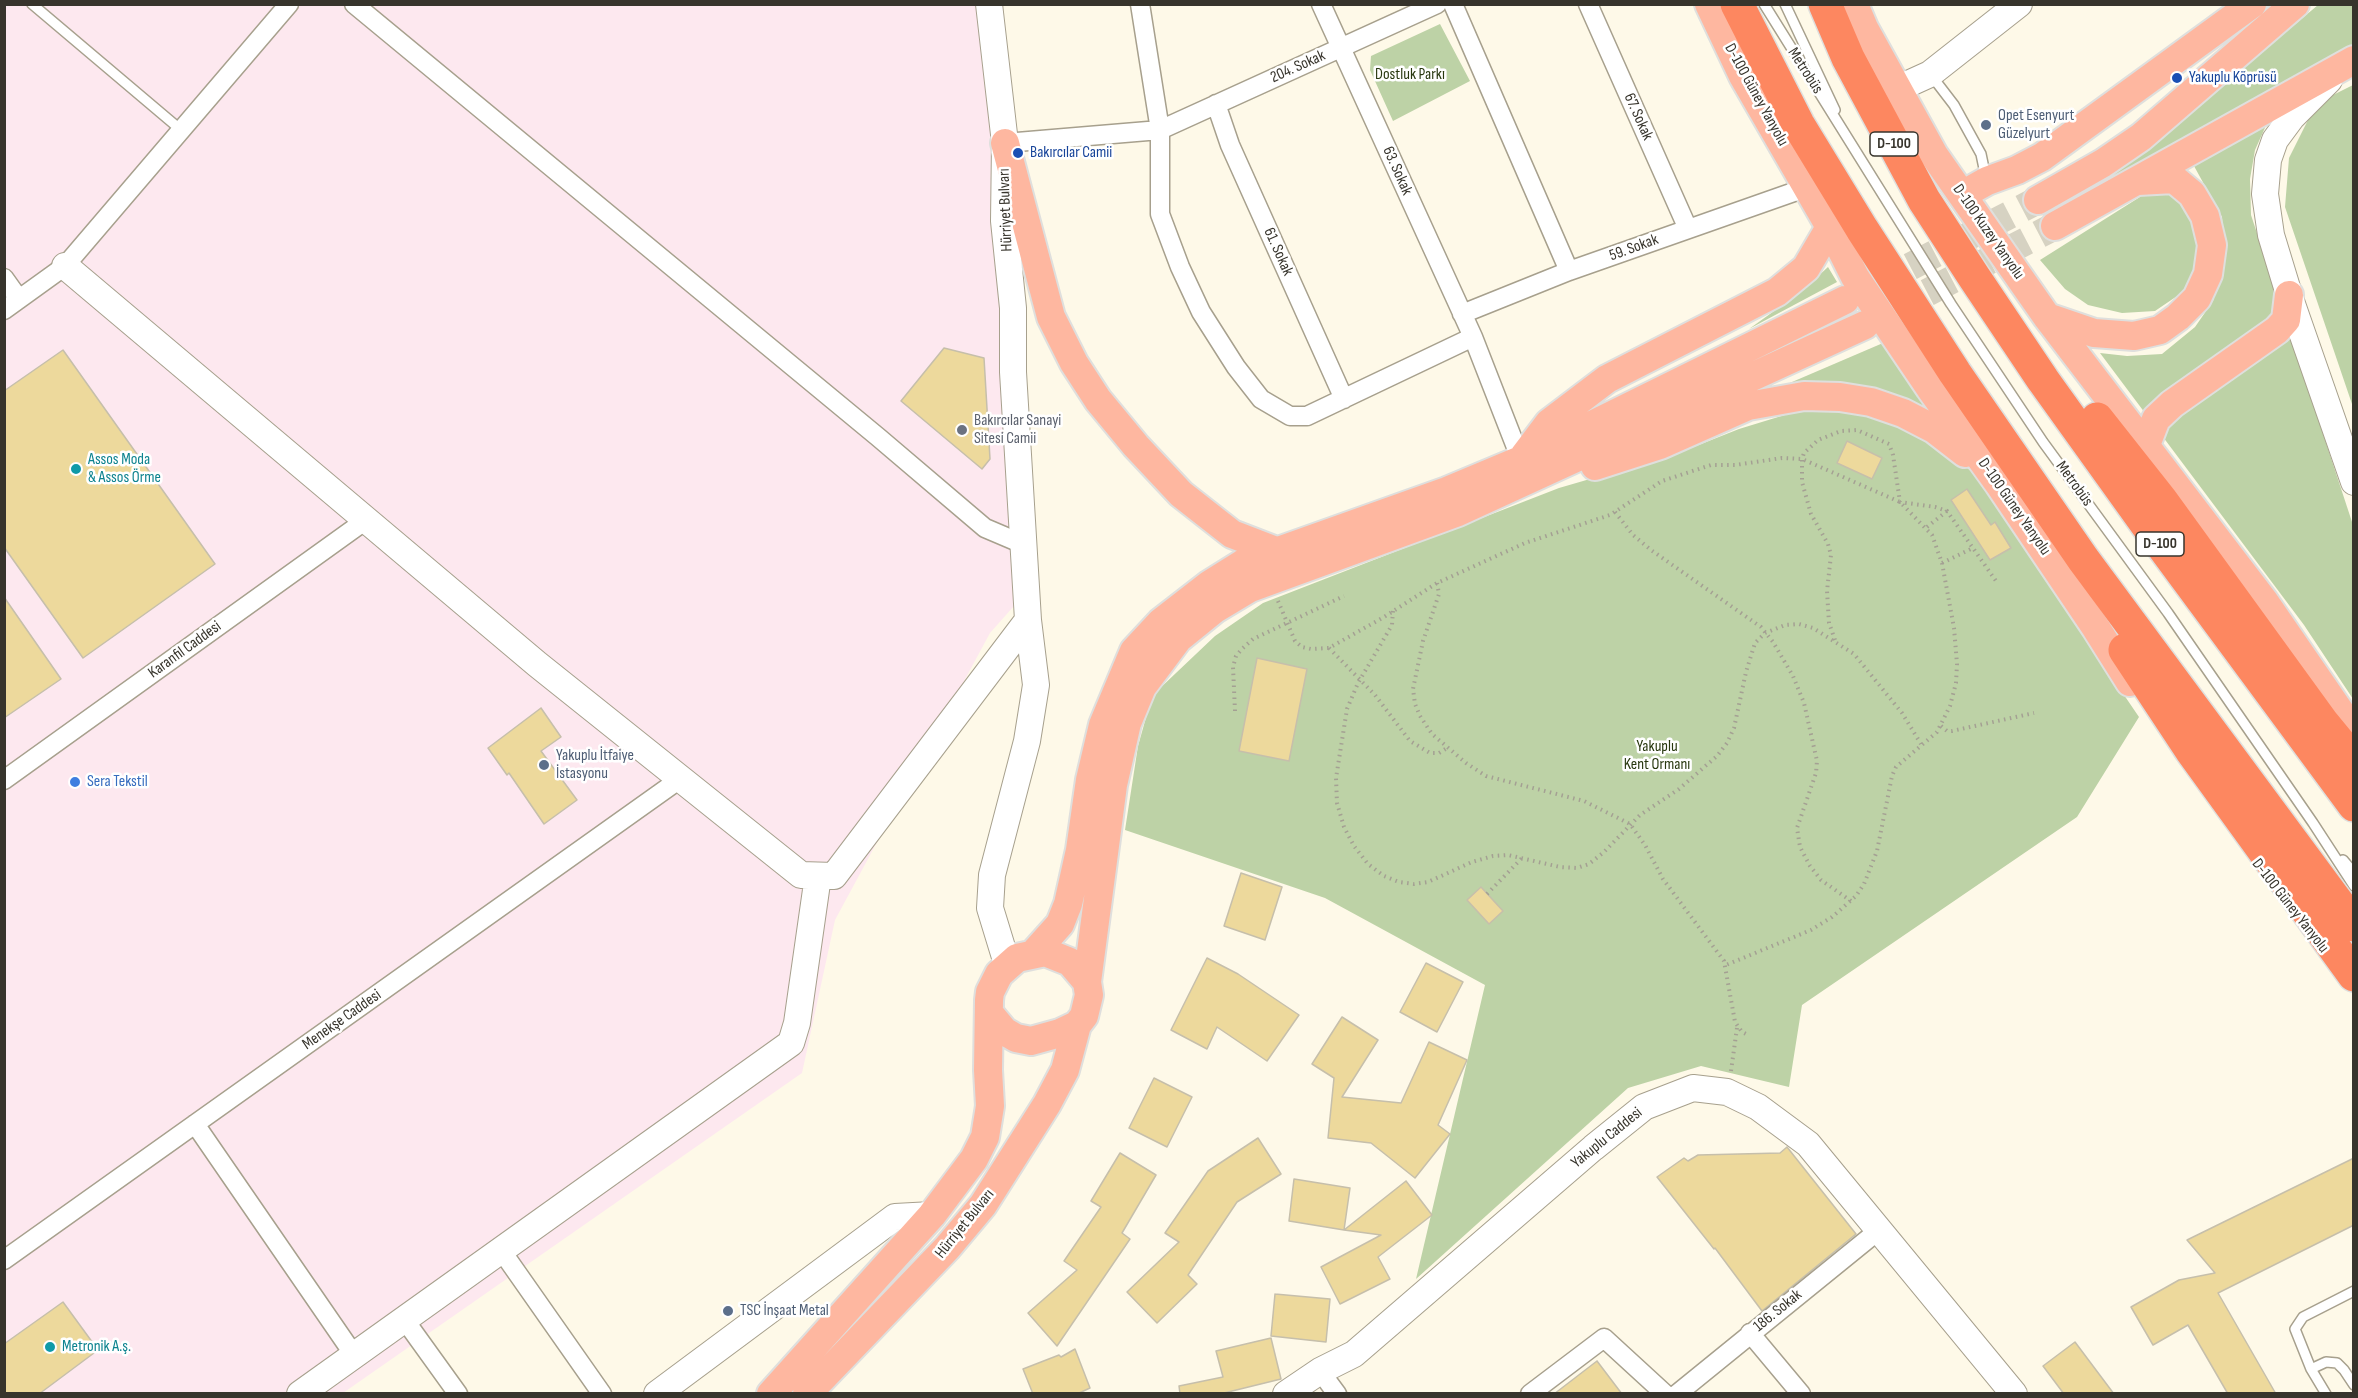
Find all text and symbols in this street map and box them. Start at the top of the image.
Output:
street label: D-100 Güney Yanyolu [1720,40,1792,150]
street label: Metrobüs [1783,44,1827,98]
street label: 204. Sokak [1268,46,1328,88]
park label: Dostluk Parkı [1375,65,1445,85]
place label: Yakuplu Köprüsü [2189,68,2277,88]
marker: Yakuplu Köprüsü [2170,71,2184,85]
street label: 67. Sokak [1619,91,1657,143]
place label: Opet Esenyurt Güzelyurt [1998,106,2074,144]
marker: Opet Esenyurt Güzelyurt [1979,118,1993,132]
road number: D-100 [1870,132,1918,156]
place label: Bakırcılar Camii [1030,143,1112,163]
street label: 63. Sokak [1378,144,1416,198]
marker: Bakırcılar Camii [1011,146,1025,160]
street label: Hürriyet Bulvarı [995,168,1017,252]
street label: D-100 Kuzey Yanyolu [1948,181,2028,283]
street label: 61. Sokak [1259,225,1297,279]
street label: 59. Sokak [1607,230,1661,266]
place label: Bakırcılar Sanayi Sitesi Camii [974,411,1061,449]
marker: Bakırcılar Sanayi Sitesi Camii [955,423,969,437]
place label: Assos Moda & Assos Örme [88,450,161,488]
street label: D-100 Güney Yanyolu [1973,455,2055,559]
street label: Metrobüs [2051,458,2097,510]
marker: Assos Moda & Assos Örme [69,462,83,476]
road number: D-100 [2136,532,2184,556]
street label: Karanfil Caddesi [145,617,225,683]
park label: Yakuplu Kent Ormanı [1624,737,1690,775]
place label: Yakuplu İtfaiye İstasyonu [556,746,634,784]
marker: Yakuplu İtfaiye İstasyonu [537,758,551,772]
place label: Sera Tekstil [87,772,148,792]
marker: Sera Tekstil [68,775,82,789]
street label: D-100 Güney Yanyolu [2247,855,2333,957]
street label: Menekşe Caddesi [299,986,385,1054]
street label: Yakuplu Caddesi [1568,1104,1646,1172]
street label: Hürriyet Bulvarı [931,1186,999,1262]
street label: 186. Sokak [1750,1286,1806,1336]
place label: TSC İnşaat Metal [740,1301,829,1321]
marker: TSC İnşaat Metal [721,1304,735,1318]
place label: Metronik A.ş. [62,1337,131,1357]
marker: Metronik A.ş. [43,1340,57,1354]

